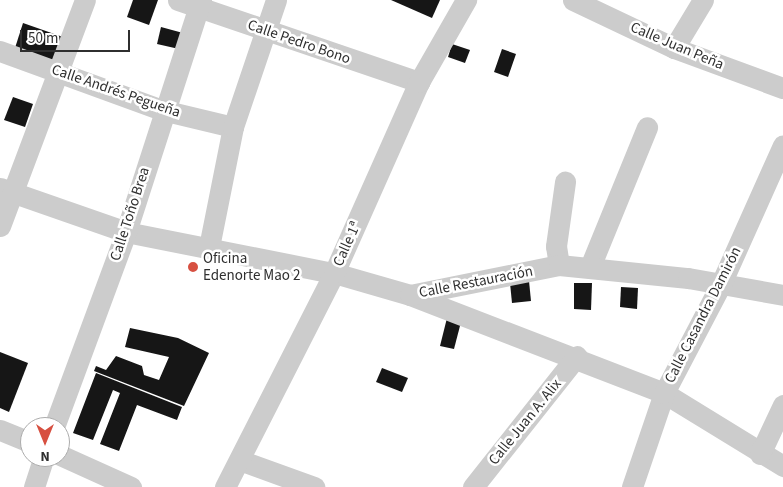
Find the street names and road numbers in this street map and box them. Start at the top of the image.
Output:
street label: Calle Pedro Bono [245,16,353,68]
street label: Calle Juan Peña [628,18,726,74]
street label: Calle Andrés Pegueña [49,61,183,121]
street label: Calle Toño Brea [106,165,154,263]
street label: Calle 1ª [329,219,365,269]
street label: Calle Casandra Damirón [661,244,745,386]
street label: Calle Restauración [417,262,535,302]
street label: Calle Juan A. Alix [485,375,565,469]

